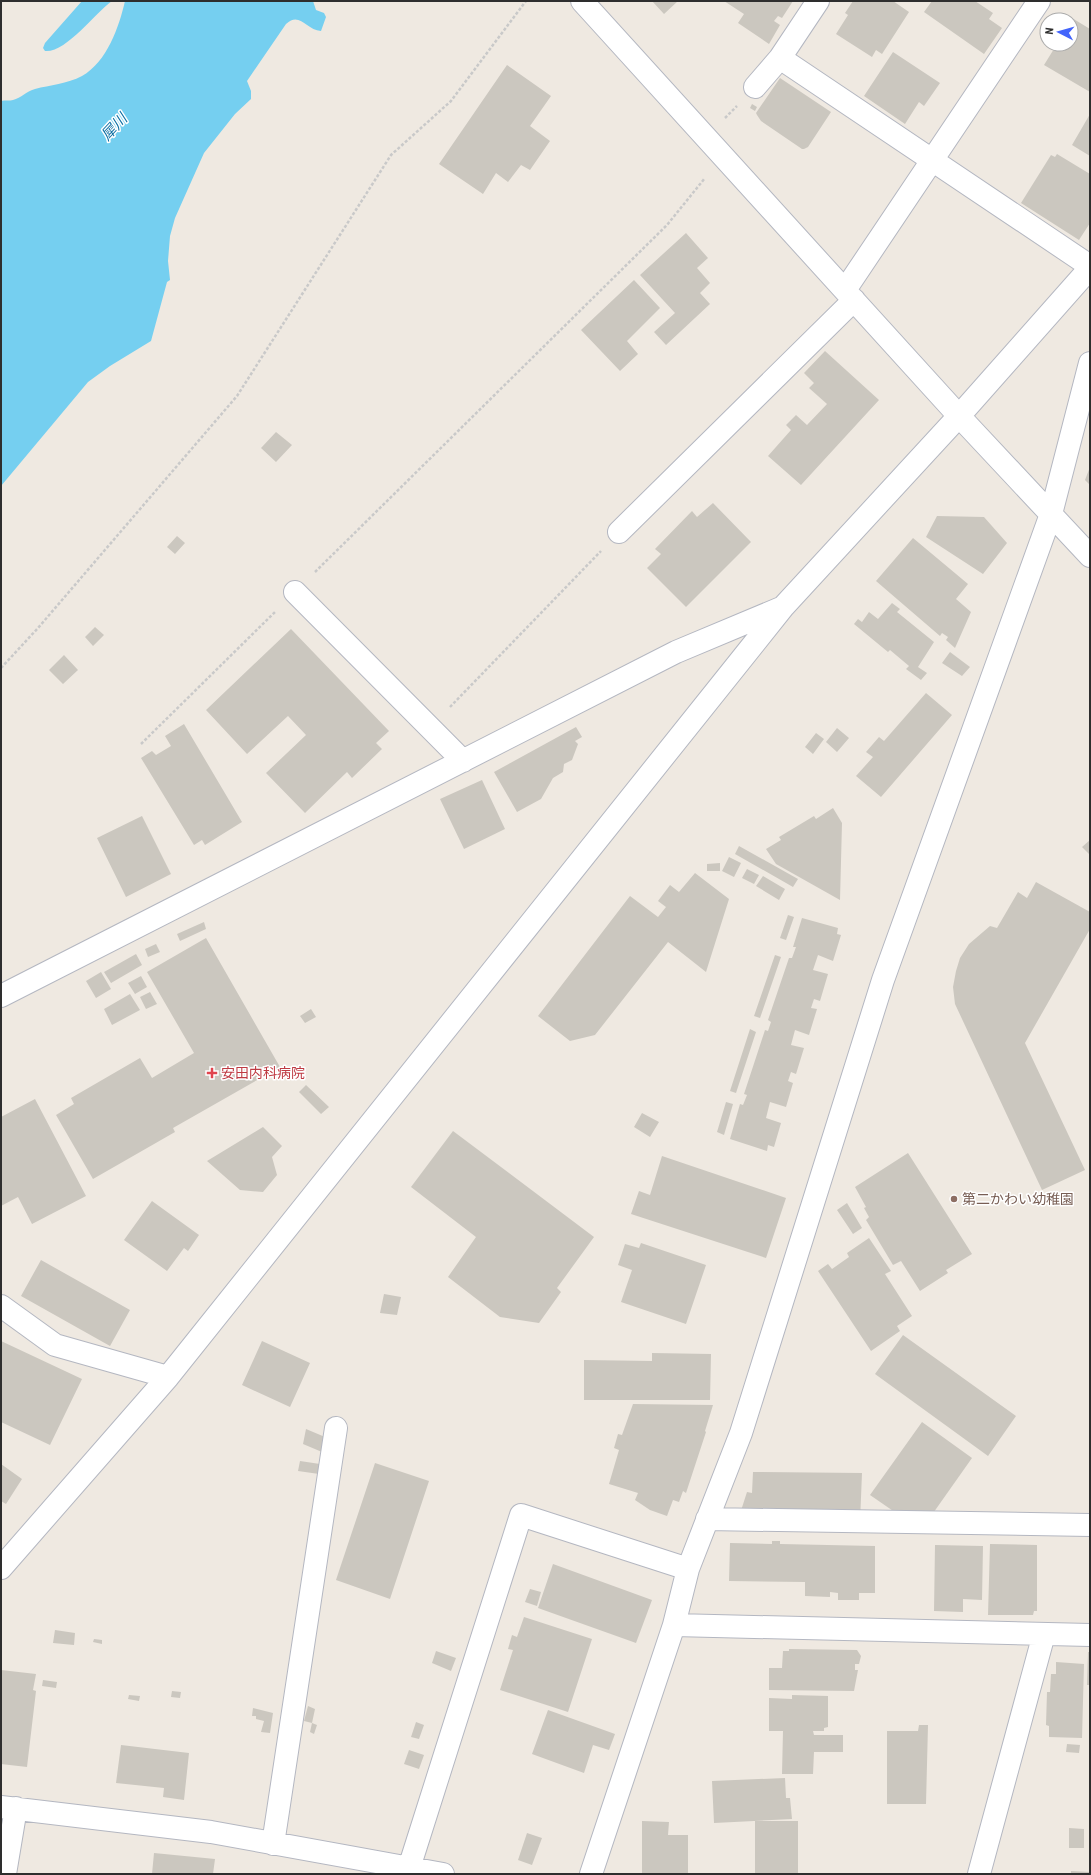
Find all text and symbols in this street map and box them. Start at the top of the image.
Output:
north arrow [1039,12,1079,52]
text: N [1043,27,1056,35]
water label: 犀川 [97,108,132,144]
place label: 安田内科病院 [221,1065,305,1081]
marker: 安田内科病院 [206,1067,218,1079]
place label: 第二かわい幼稚園 [962,1191,1074,1207]
marker: 第二かわい幼稚園 [949,1194,959,1204]

